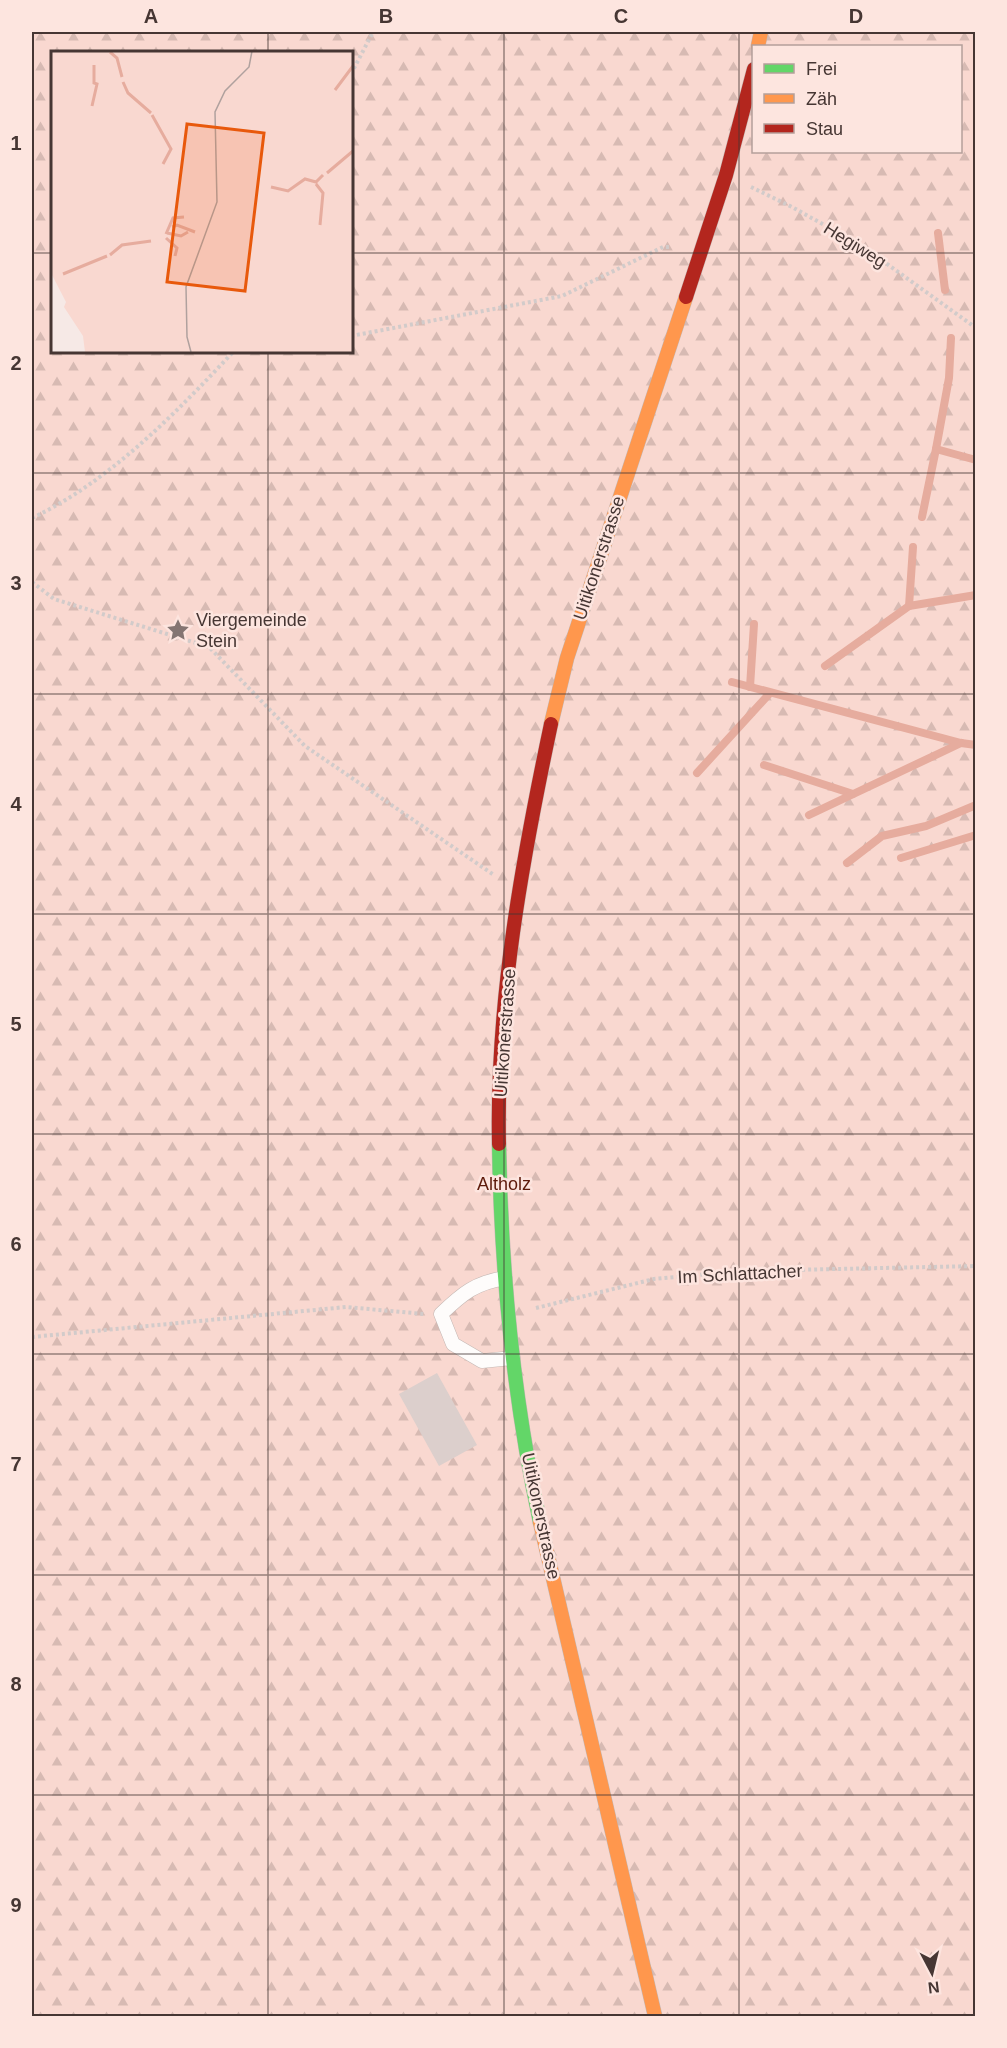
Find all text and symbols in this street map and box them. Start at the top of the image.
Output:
text: A [144,5,158,27]
text: B [379,5,393,27]
text: C [614,5,628,27]
text: D [849,5,863,27]
legend [752,45,962,153]
inset map [51,51,352,352]
text: Frei [806,59,837,79]
text: Zäh [806,89,837,109]
text: Stau [806,119,843,139]
text: 1 [10,132,22,154]
street label: Hegiweg [820,218,890,272]
text: 2 [10,352,22,374]
street label: Uitikonerstrasse [570,494,628,622]
text: 3 [10,572,22,594]
place label: Viergemeinde Stein [196,610,307,651]
place icon: Viergemeinde Stein [165,617,191,643]
text: 4 [10,793,22,815]
street label: Uitikonerstrasse [491,968,519,1098]
text: 5 [10,1013,22,1035]
park label: Altholz [477,1174,531,1194]
text: 6 [10,1233,22,1255]
street label: Im Schlattacher [677,1261,803,1287]
street label: Uitikonerstrasse [518,1451,564,1581]
text: 7 [10,1453,22,1475]
text: 8 [10,1673,22,1695]
text: 9 [10,1894,22,1916]
north arrow [902,1943,962,2003]
text: N [927,1978,941,1997]

